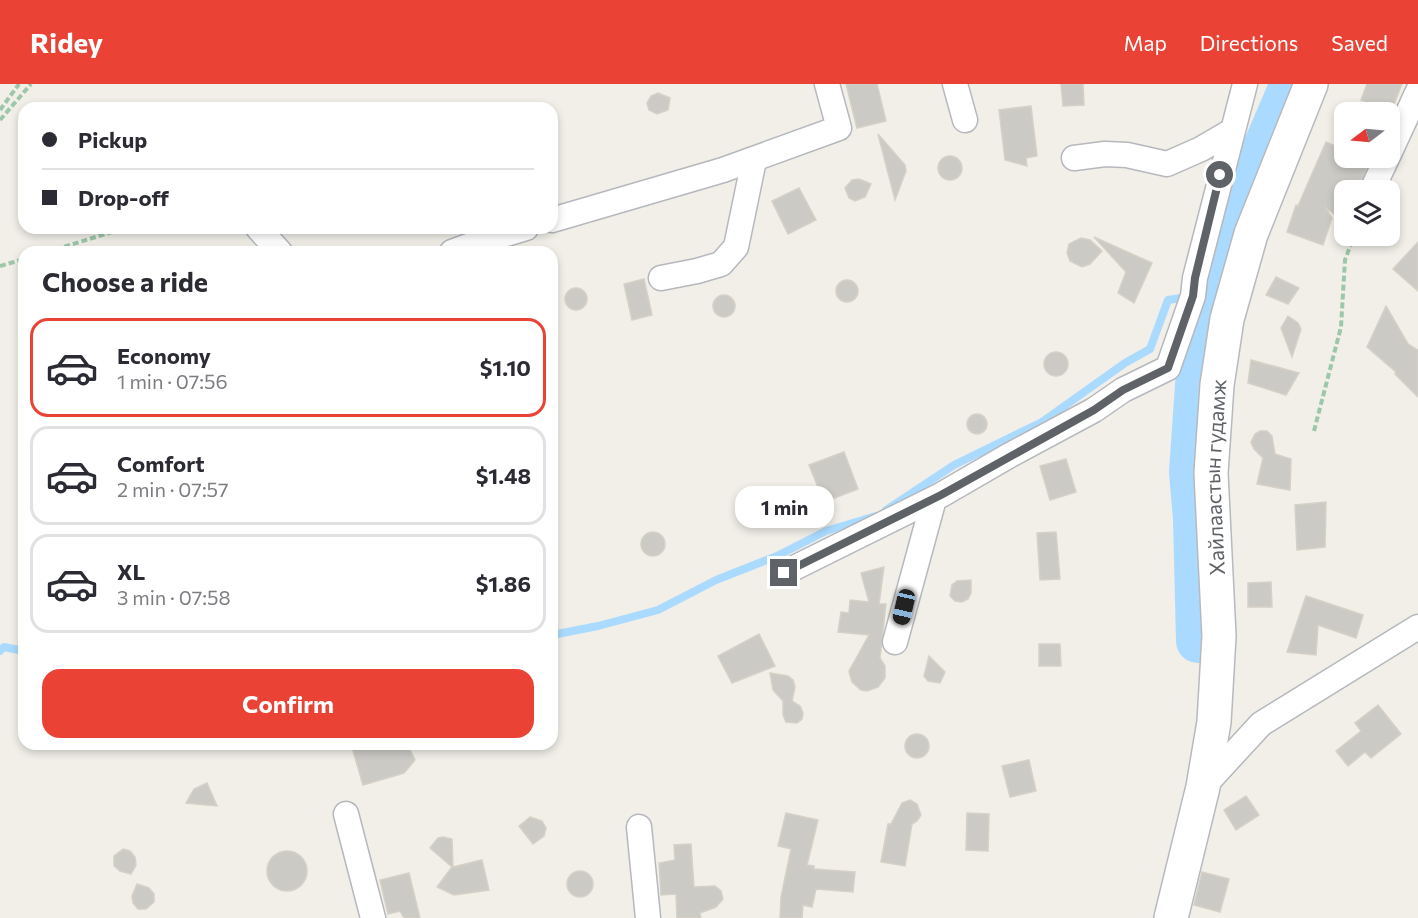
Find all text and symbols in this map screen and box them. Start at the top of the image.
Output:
text: Ridey [30,25,103,59]
text: Map [1124,30,1167,55]
text: Directions [1200,30,1298,55]
text: Saved [1331,30,1388,55]
north arrow [1334,102,1400,168]
map controls [1334,102,1400,246]
text: Pickup [78,126,147,153]
route start [1206,161,1233,188]
button: layers [1334,180,1400,246]
text: Drop-off [78,184,169,211]
text: Choose a ride [42,265,208,298]
icon: car [45,341,99,395]
text: Economy [117,342,211,369]
text: $1.10 [480,354,531,381]
text: 1 min · 07:56 [117,369,228,393]
street label: Хайлаастын гудамж [1198,378,1230,576]
icon: car [45,449,99,503]
text: Comfort [117,450,205,477]
text: $1.48 [476,462,531,489]
text: 2 min · 07:57 [117,477,229,501]
callout: 1 min [734,486,834,528]
text: 1 min [761,495,808,519]
icon: car [45,557,99,611]
text: XL [117,558,145,585]
route end [770,559,797,586]
text: $1.86 [476,570,531,597]
text: 3 min · 07:58 [117,585,231,609]
car [891,587,917,627]
button: Confirm [42,669,534,738]

